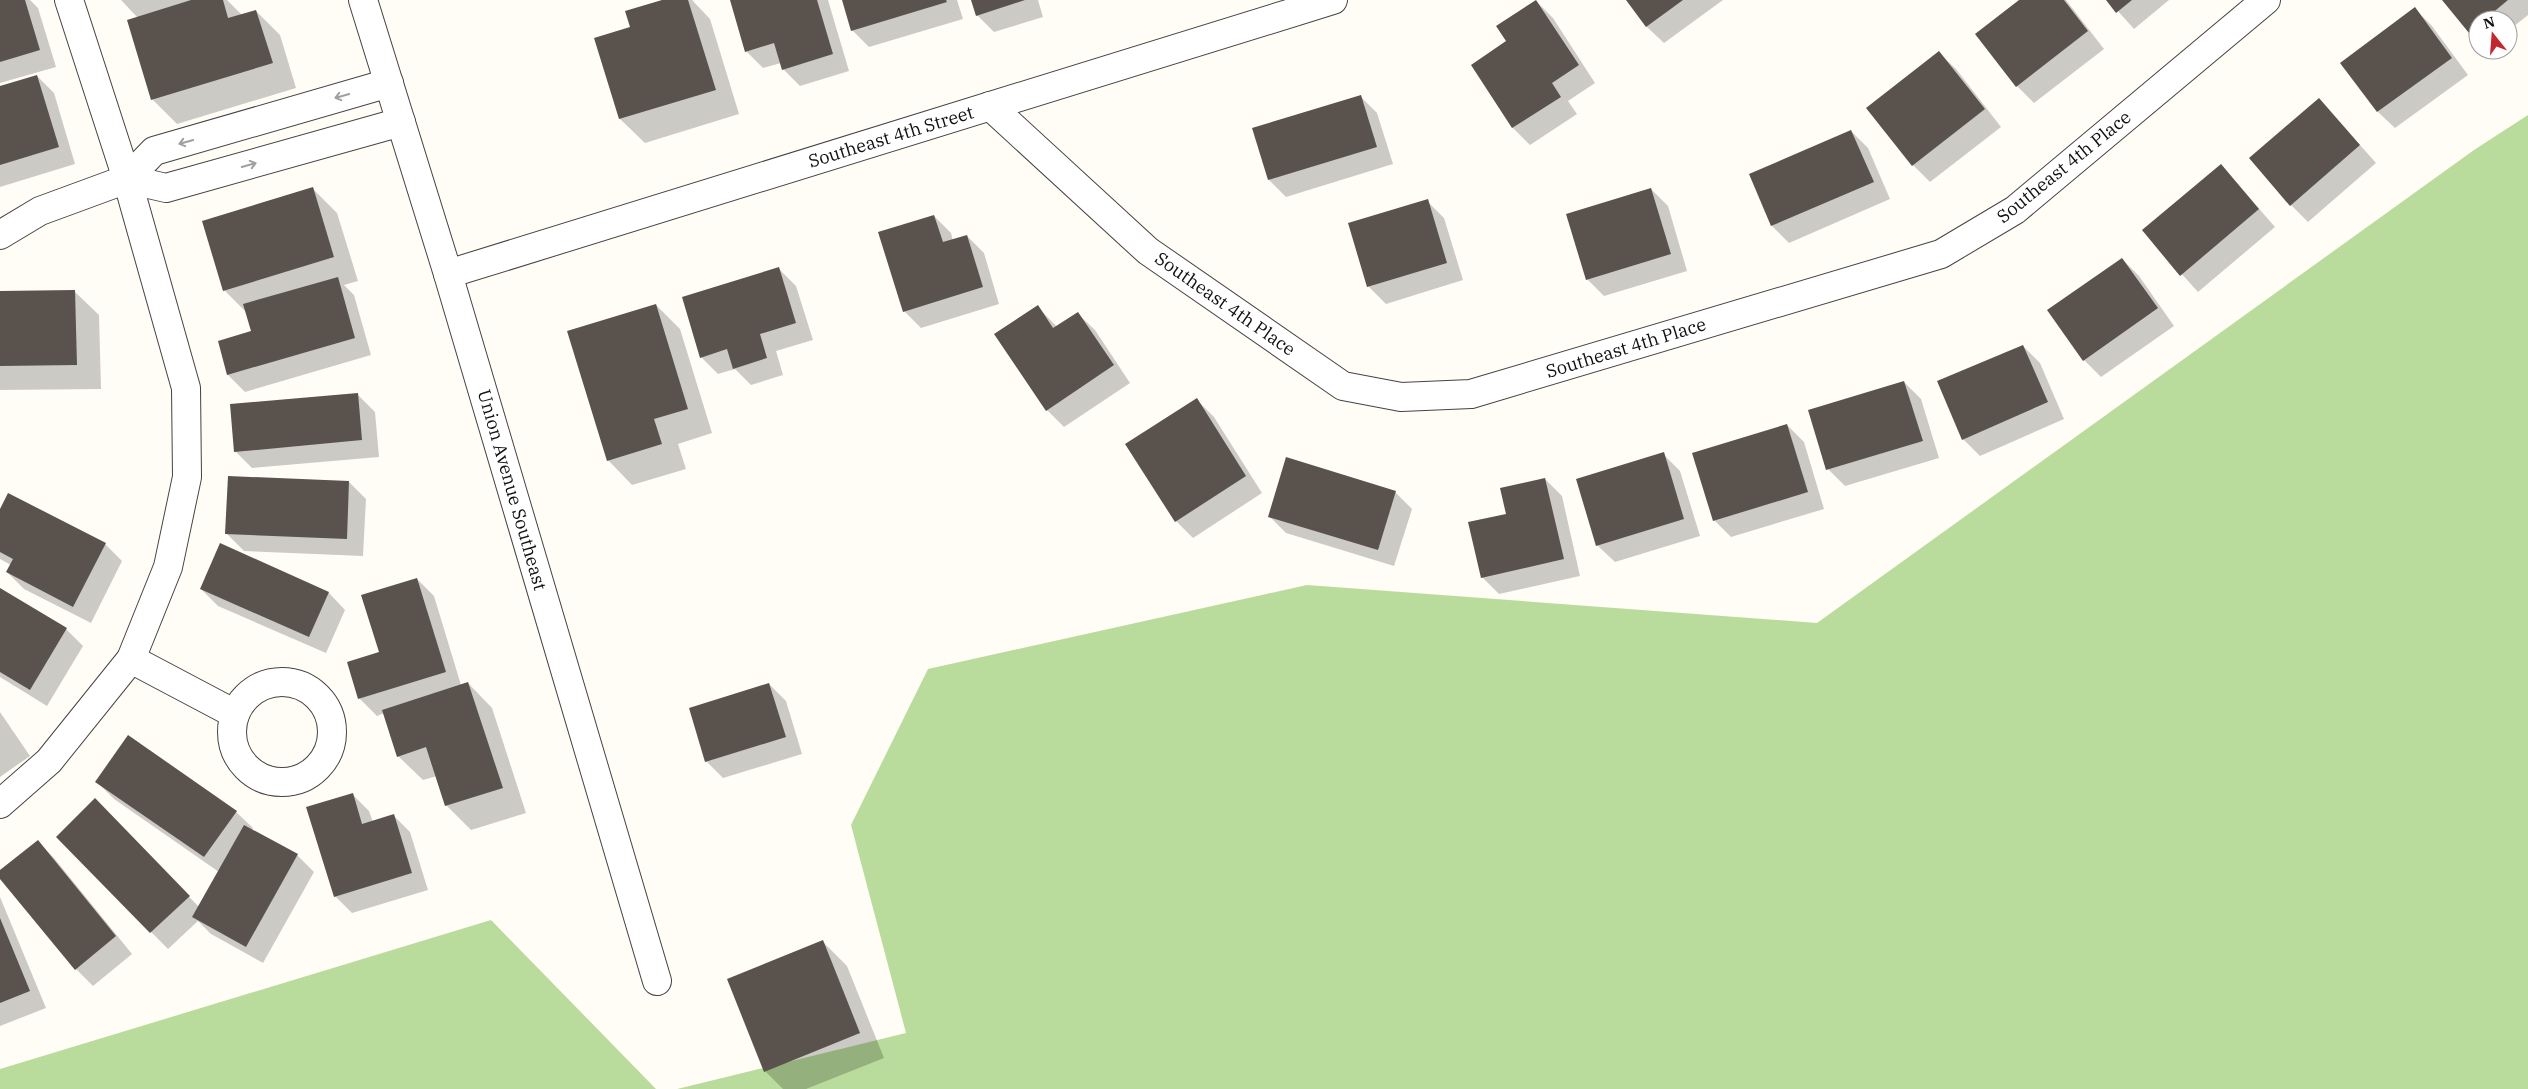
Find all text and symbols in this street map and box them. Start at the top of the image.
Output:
north arrow [2468,10,2518,60]
text: N [2481,12,2497,33]
one-way arrow [334,92,350,102]
street label: Southeast 4th Street [806,100,976,173]
street label: Southeast 4th Place [1992,105,2135,228]
one-way arrow [178,137,194,147]
one-way arrow [240,159,256,169]
street label: Southeast 4th Place [1151,247,1300,361]
street label: Southeast 4th Place [1543,312,1709,383]
street label: Union Avenue Southeast [473,387,552,593]

